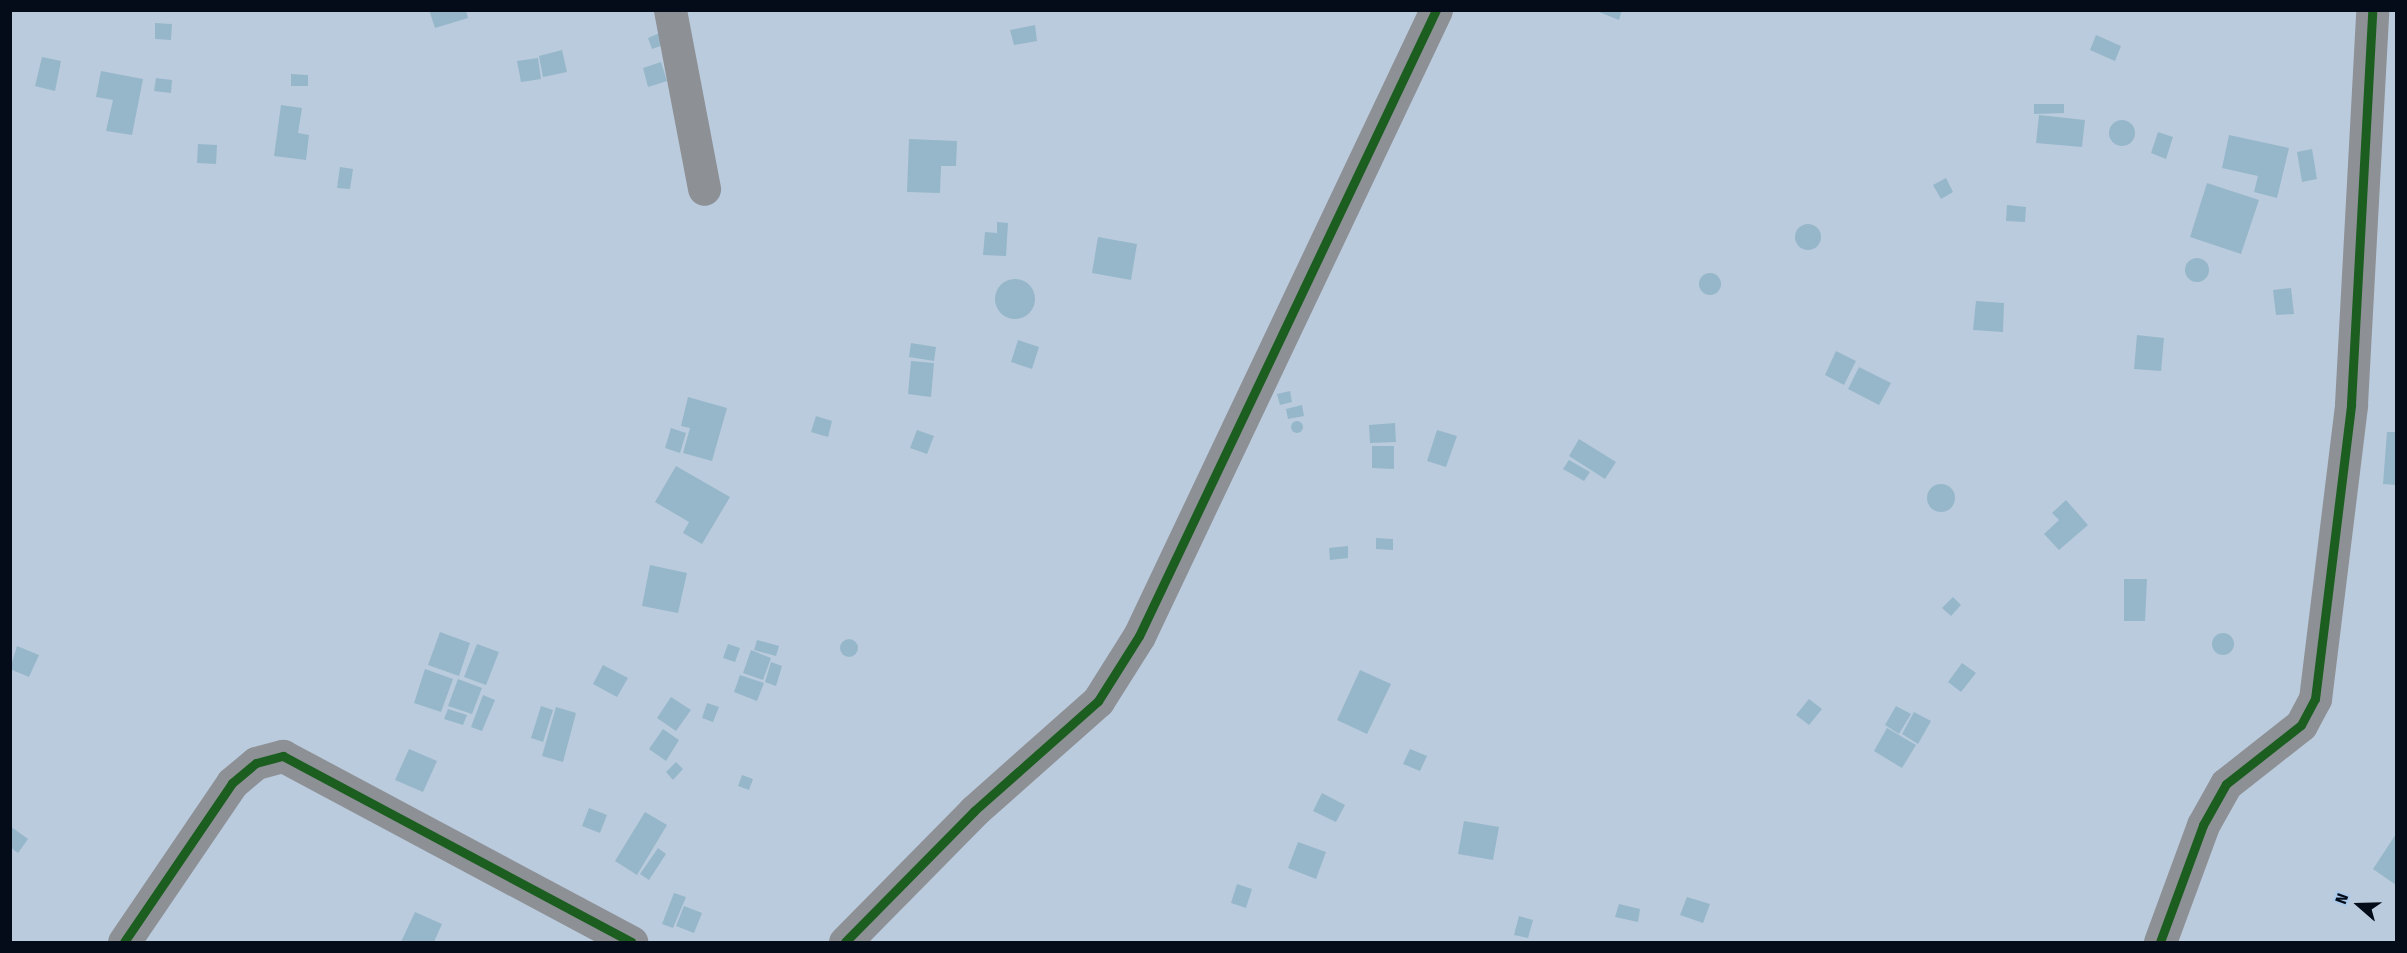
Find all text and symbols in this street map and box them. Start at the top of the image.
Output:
north arrow [2329,875,2389,935]
text: N [2331,891,2352,906]

